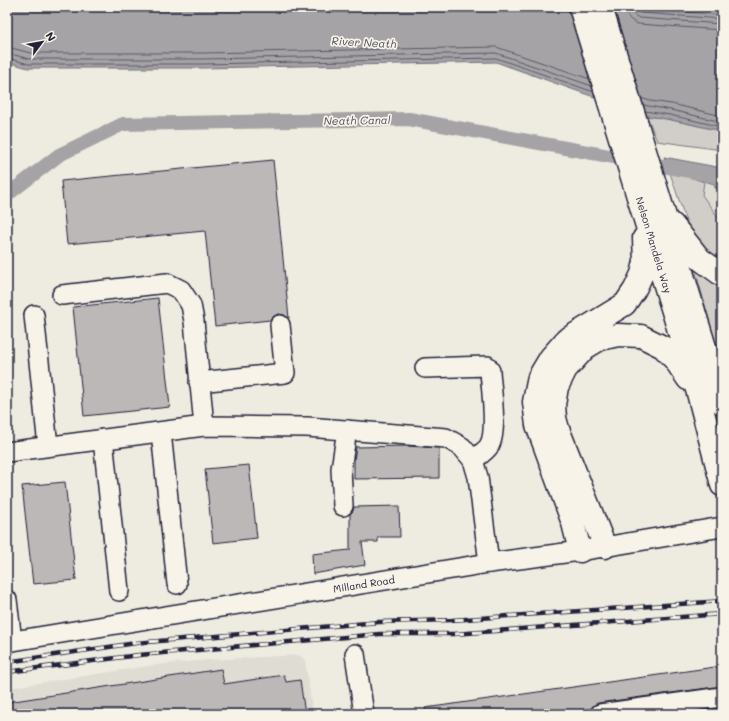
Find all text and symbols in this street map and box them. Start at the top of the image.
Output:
north arrow [22,22,62,62]
text: N [42,29,59,44]
water label: River Neath [331,33,397,51]
water label: Neath Canal [323,112,391,128]
street label: Nelson Mandela Way [633,195,675,295]
street label: Milland Road [332,572,396,596]

